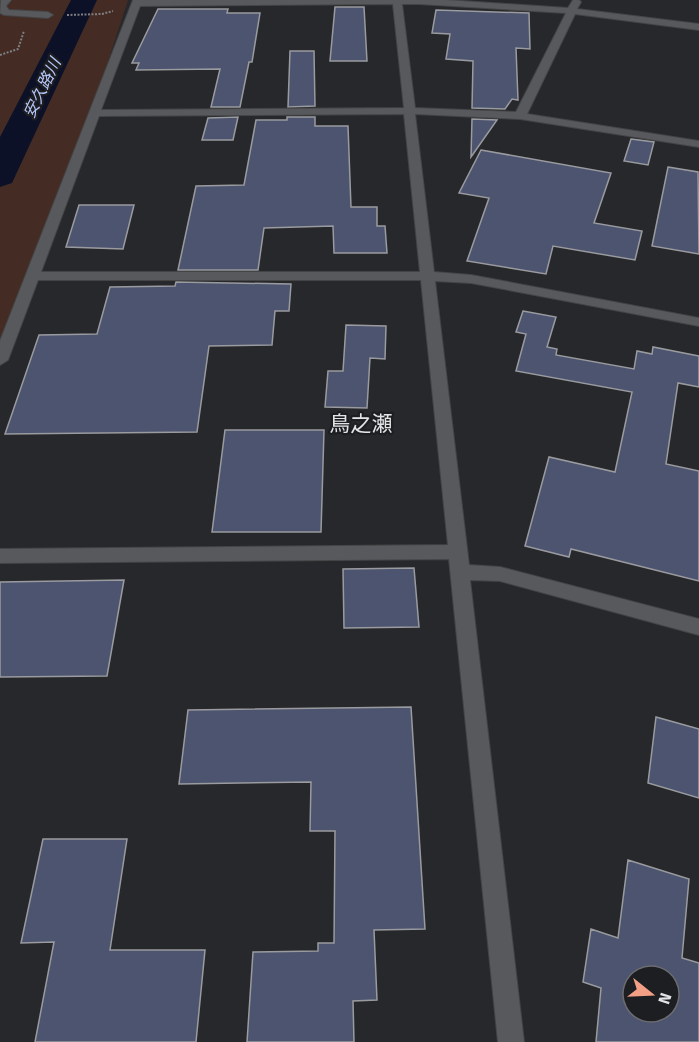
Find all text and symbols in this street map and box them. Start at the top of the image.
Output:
water label: 安久路川 [19,53,65,121]
district label: 鳥之瀬 [330,411,393,437]
north arrow [621,964,681,1024]
text: N [654,991,675,1006]

